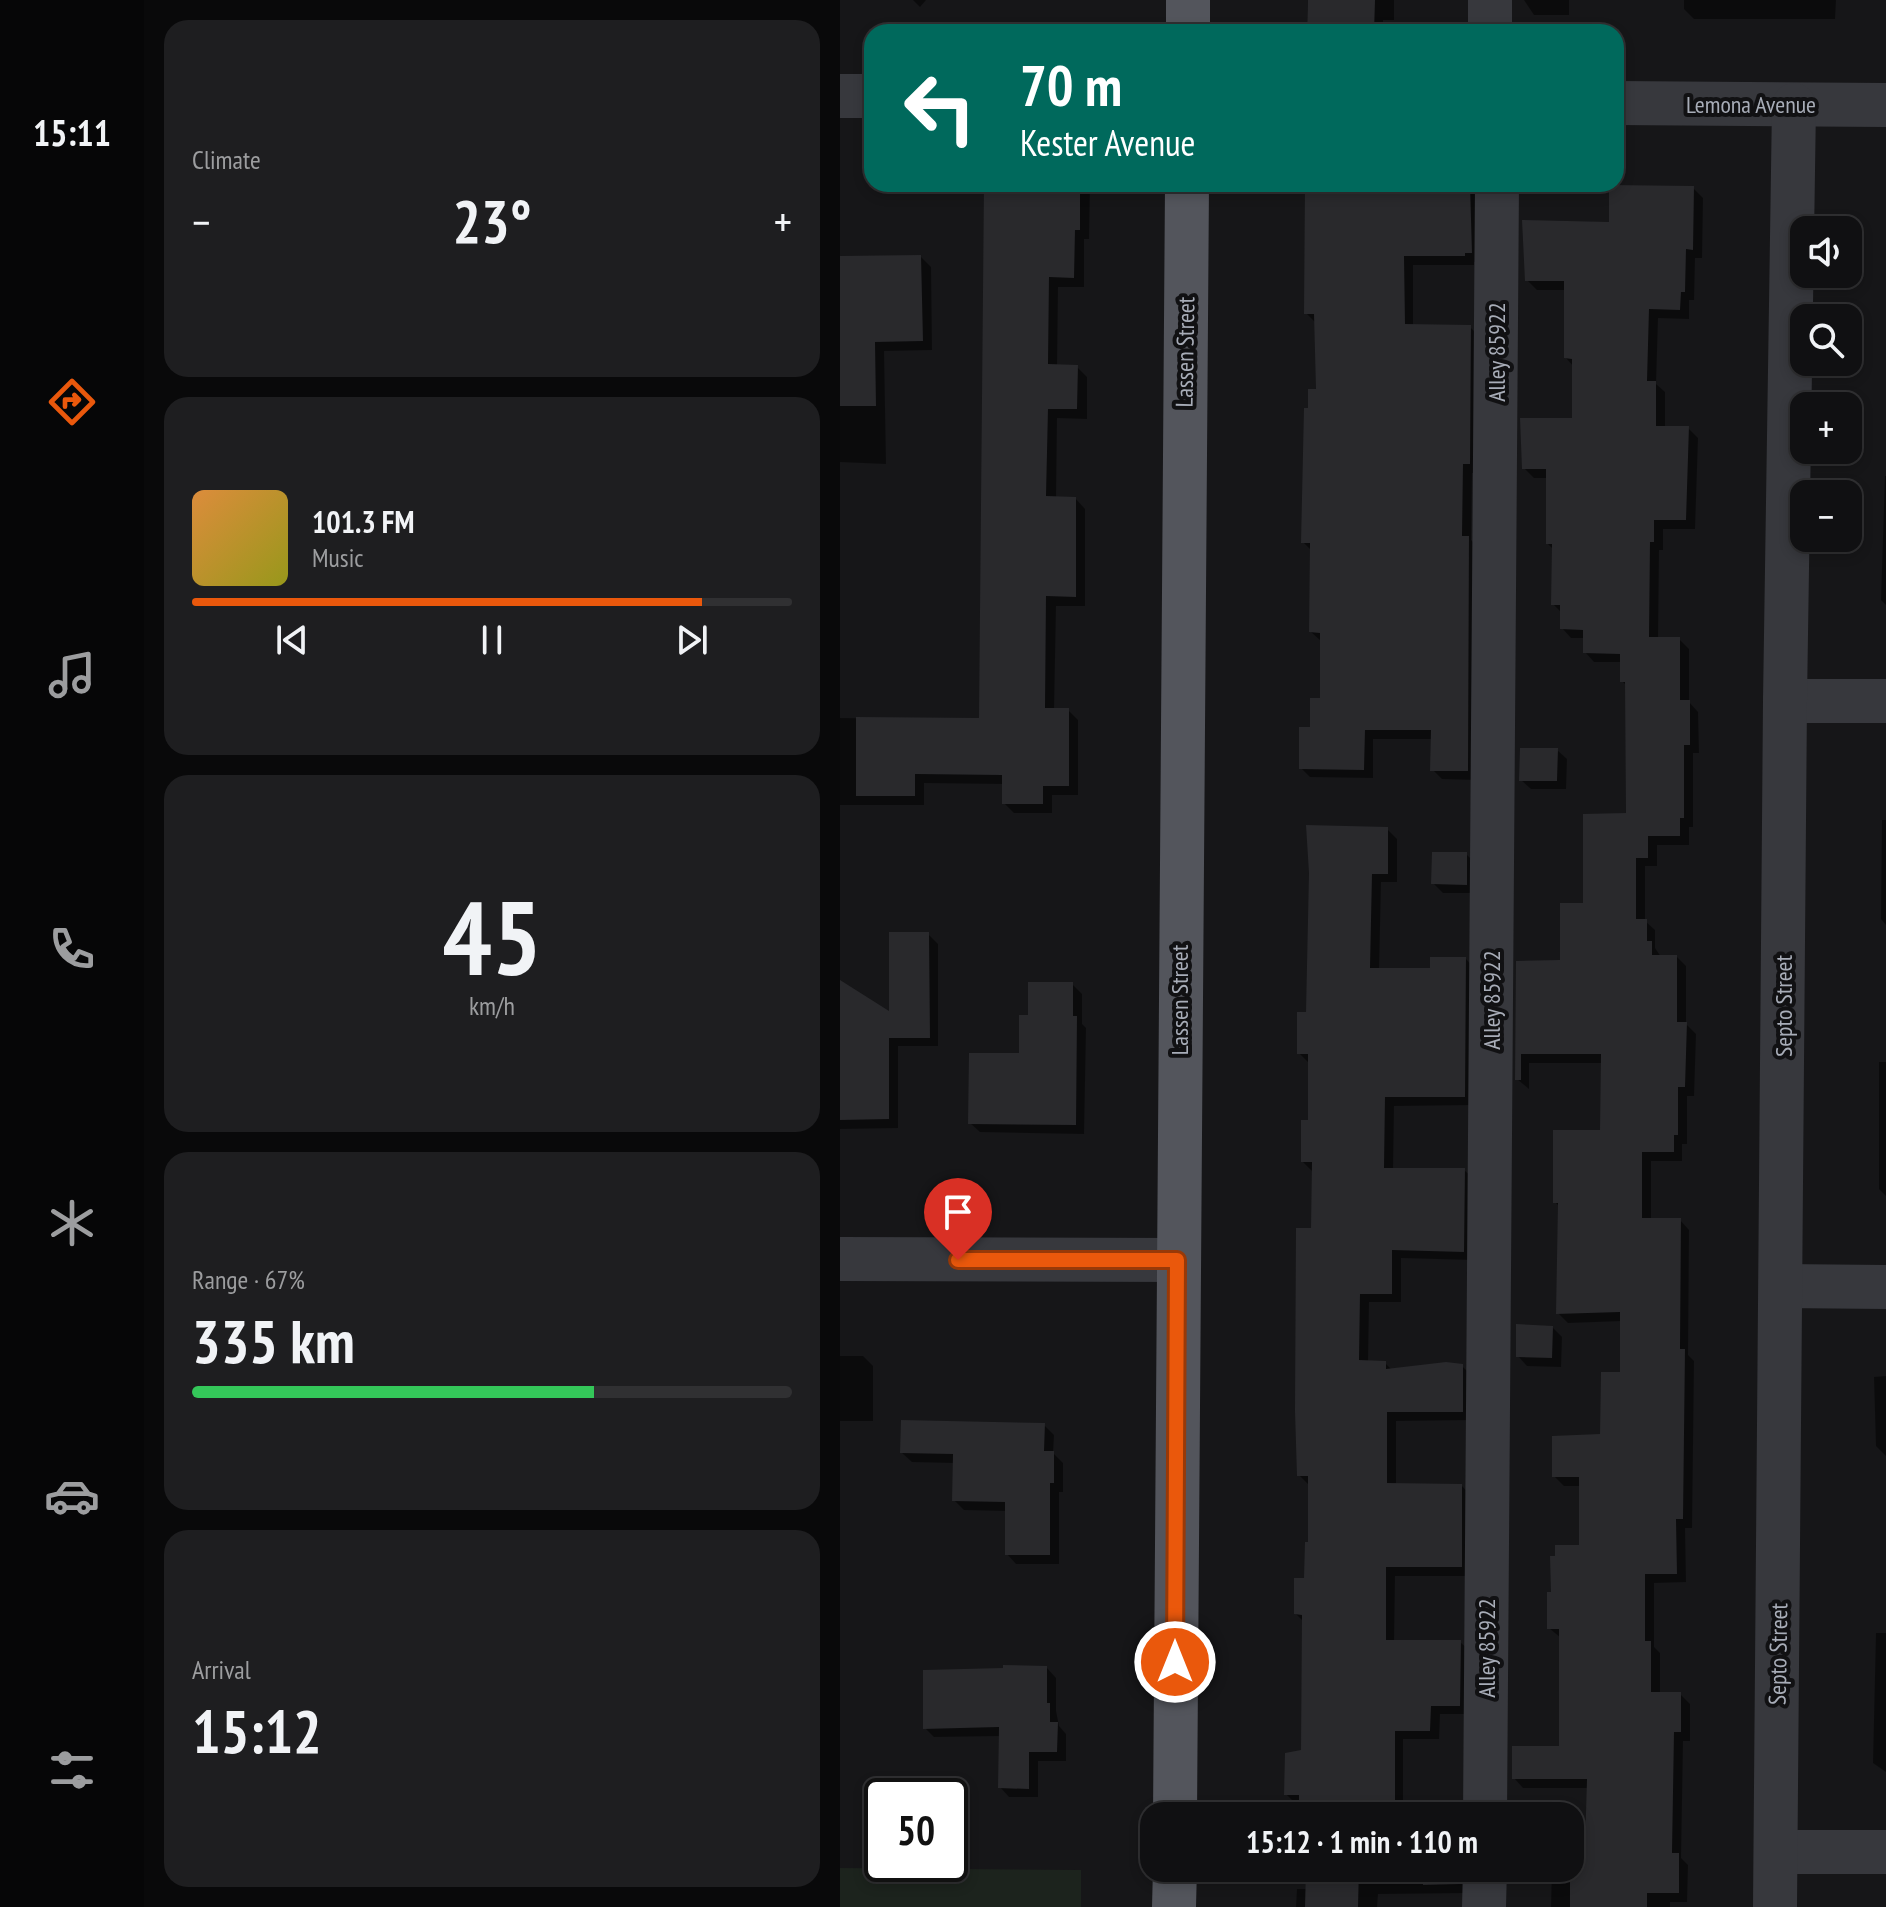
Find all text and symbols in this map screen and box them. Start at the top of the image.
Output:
text: 70 m [1020,49,1122,121]
icon: left [888,56,992,160]
street label: Lemona Avenue [1686,89,1816,120]
text: 15:11 [33,109,111,156]
text: Kester Avenue [1020,119,1195,166]
text: Climate [192,143,261,176]
text: 23° [452,182,532,260]
text: − [192,193,210,250]
text: + [774,193,792,250]
map controls [1790,216,1862,552]
button: sound [1790,216,1862,288]
street label: Lassen Street [1169,296,1201,408]
street label: Alley 85922 [1481,302,1512,402]
button: search [1790,304,1862,376]
icon: directions [44,374,100,430]
button: + [1790,392,1862,464]
button: − [1790,480,1862,552]
text: 101.3 FM [312,502,414,541]
text: Music [312,541,364,574]
icon: previous [270,618,314,662]
icon: pause [470,618,514,662]
icon: next [670,618,714,662]
icon: music [44,647,100,703]
text: 45 [442,869,542,1004]
icon: phone [44,921,100,977]
street label: Lassen Street [1164,944,1195,1055]
street label: Alley 85922 [1476,950,1507,1050]
street label: Septo Street [1768,955,1799,1057]
text: km/h [469,989,515,1022]
pin [924,1178,992,1260]
icon: arrive [936,1190,980,1234]
icon: climate [44,1195,100,1251]
text: Range · 67% [192,1263,305,1296]
text: 335 km [192,1302,355,1380]
icon: car [44,1468,100,1524]
street label: Alley 85922 [1471,1598,1502,1698]
street label: Septo Street [1762,1602,1794,1705]
position arrow [1133,1620,1217,1704]
text: Arrival [192,1653,251,1686]
text: 15:12 [192,1692,322,1770]
icon: filters [44,1742,100,1798]
speed limit sign: 50 [864,1778,968,1882]
text: 15:12 · 1 min · 110 m [1246,1822,1478,1861]

